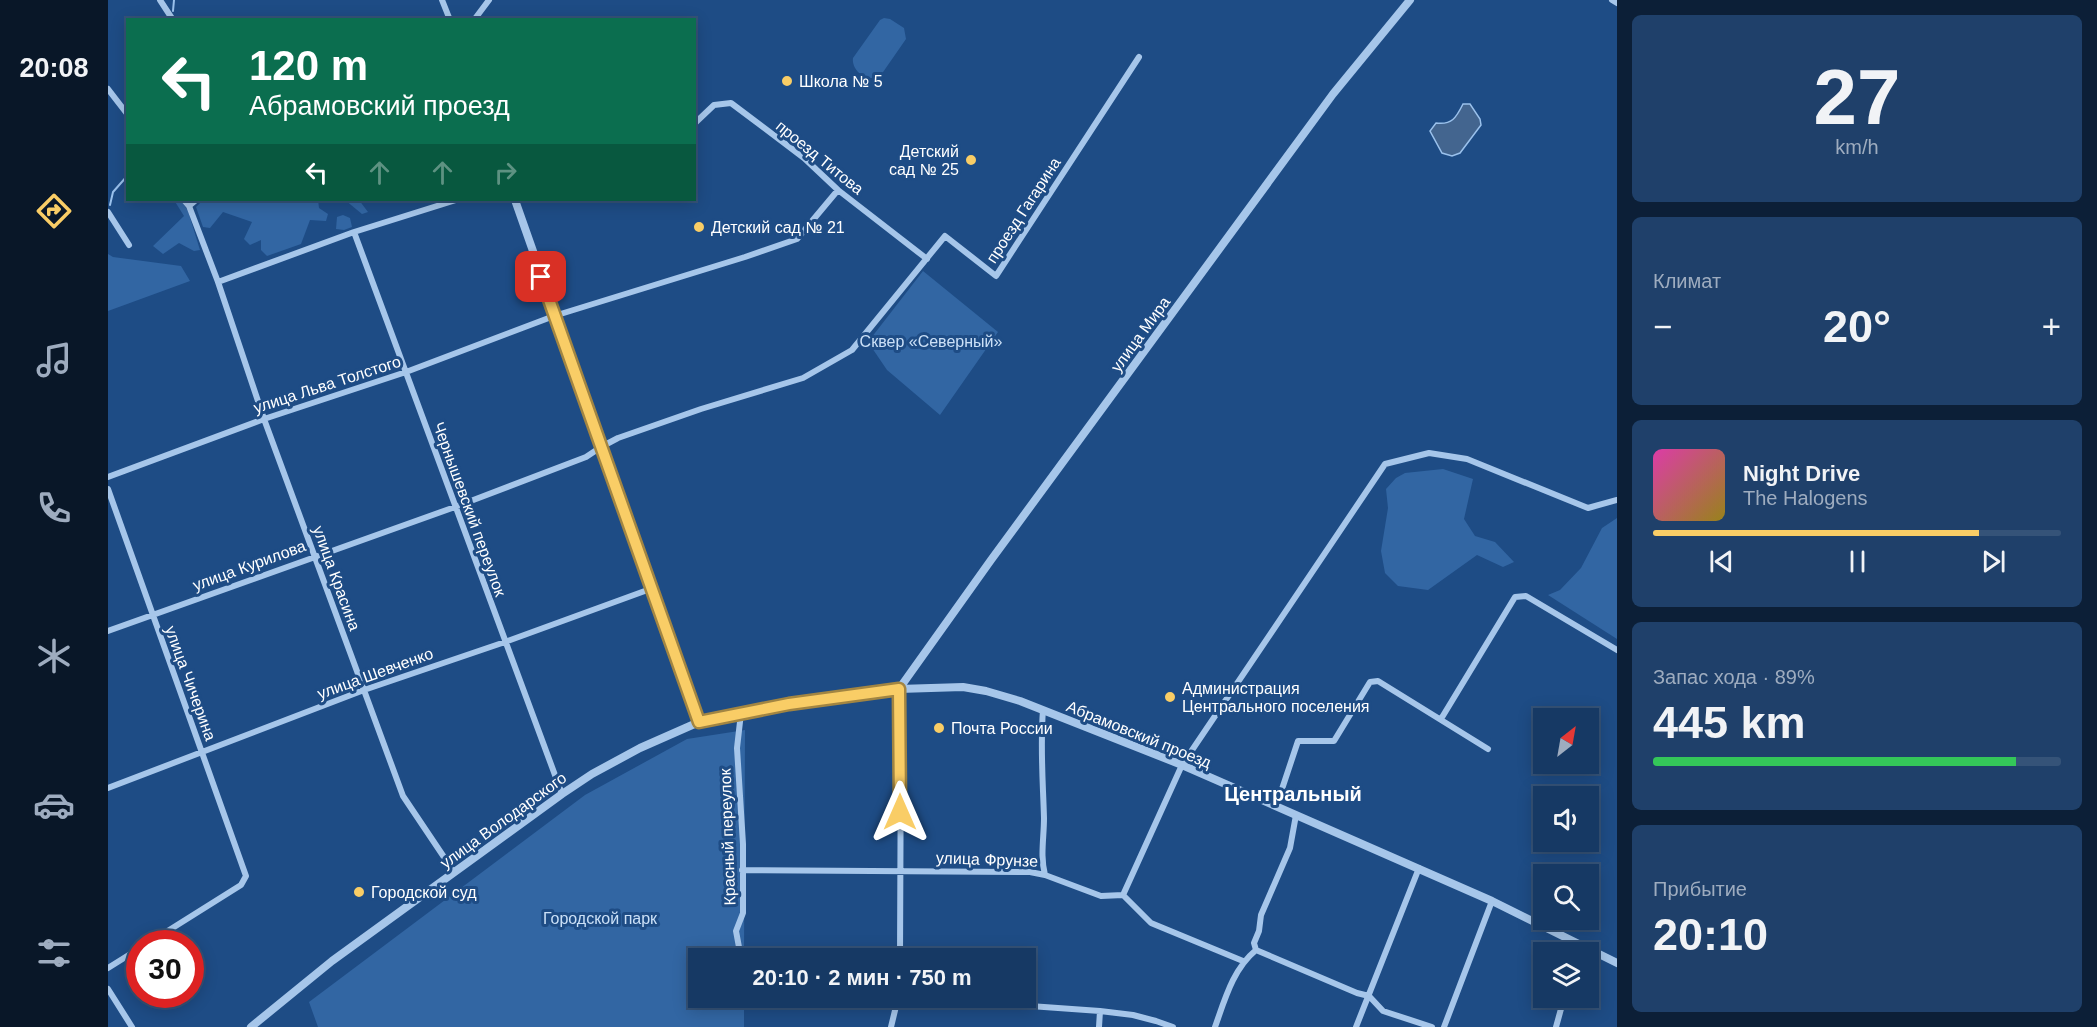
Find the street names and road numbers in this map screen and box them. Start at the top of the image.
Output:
street label: проезд Титова [773,117,867,198]
street label: проезд Гагарина [983,154,1064,266]
street label: улица Мира [1108,293,1173,375]
street label: улица Льва Толстого [251,353,403,416]
street label: Чернышевский переулок [430,420,509,600]
street label: улица Красина [310,523,363,633]
street label: улица Курилова [190,537,308,594]
street label: улица Чичерина [162,623,219,743]
street label: улица Шевченко [315,645,435,702]
street label: Абрамовский проезд [1064,698,1214,772]
street label: Красный переулок [717,767,738,906]
street label: улица Володарского [437,769,570,872]
street label: улица Фрунзе [936,849,1038,870]

